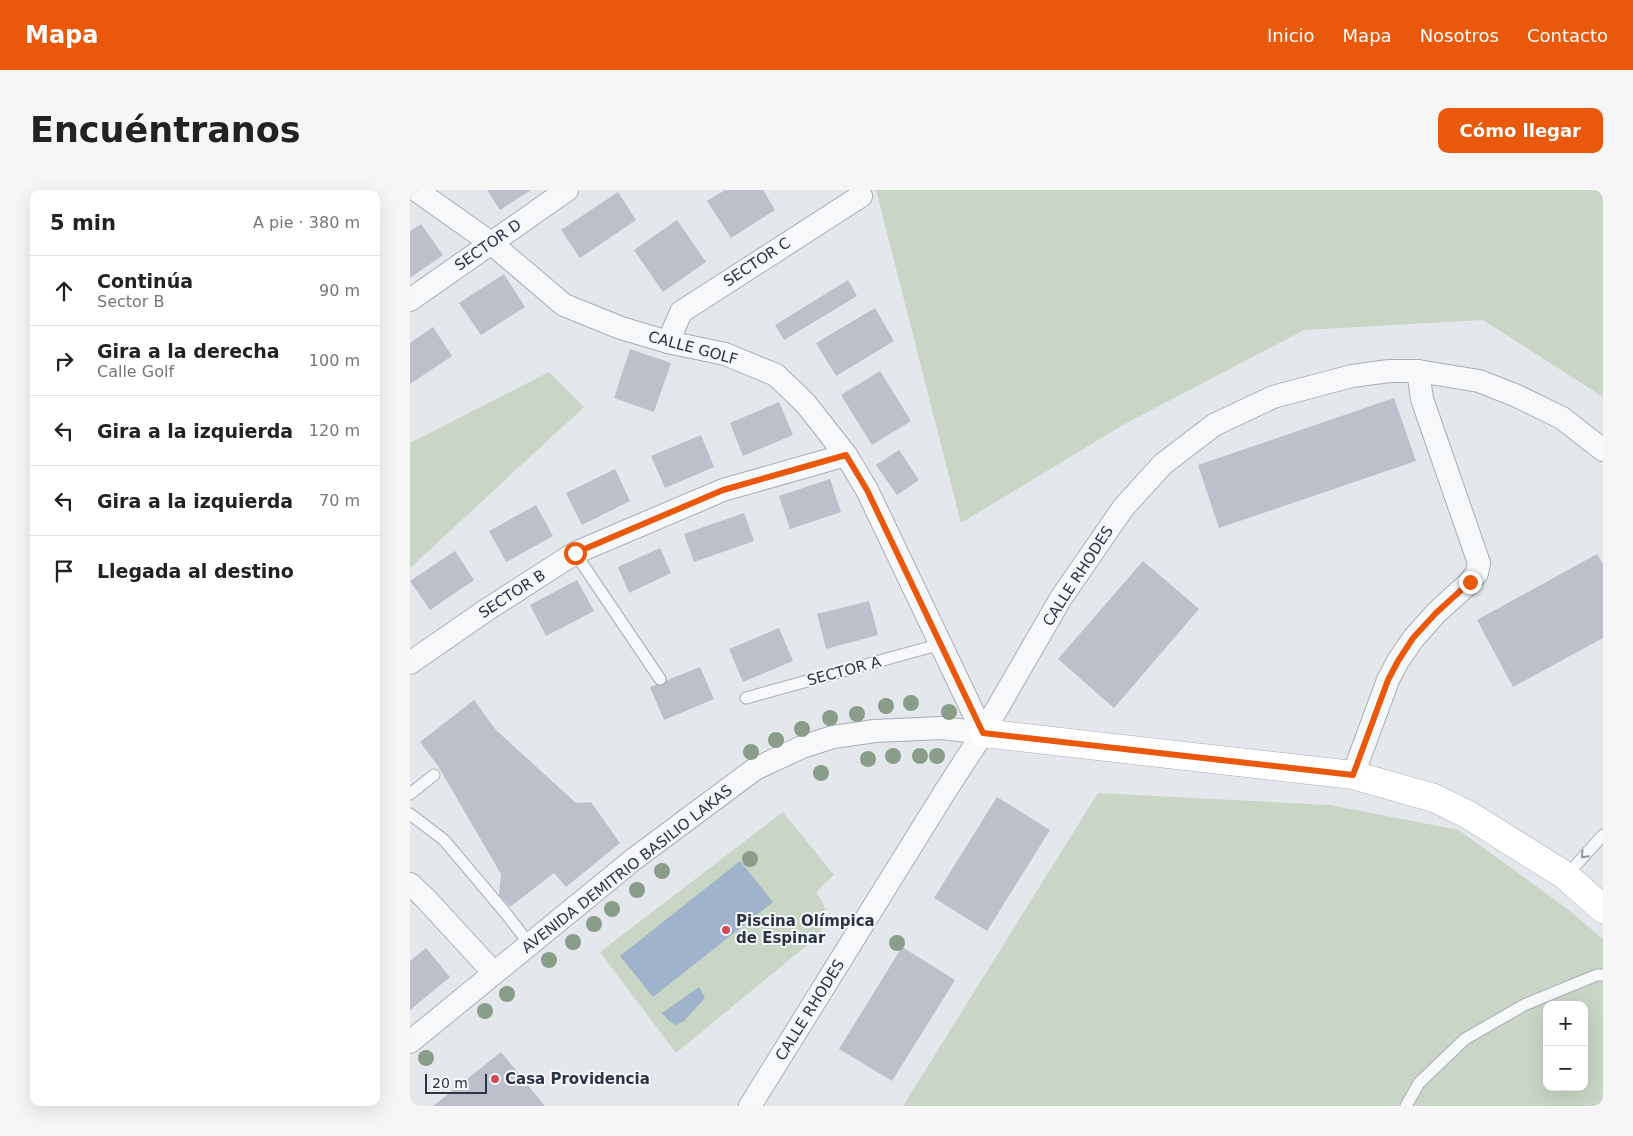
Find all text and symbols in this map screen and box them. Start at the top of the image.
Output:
text: Mapa [25,21,98,49]
text: Inicio [1267,25,1315,46]
text: Mapa [1343,25,1392,46]
text: Nosotros [1420,25,1499,46]
text: Contacto [1527,25,1608,46]
button: Cómo llegar [1438,108,1603,153]
text: Encuéntranos [30,110,301,150]
text: 5 min [50,211,116,235]
text: A pie · 380 m [253,213,360,232]
street label: SECTOR D [451,215,525,275]
street label: SECTOR C [720,234,794,290]
text: Continúa [97,270,193,292]
icon: ahead [50,277,78,305]
text: 90 m [319,281,360,300]
text: Sector B [97,292,165,311]
street label: CALLE GOLF [646,327,740,369]
text: Gira a la derecha [97,340,280,362]
icon: right [50,347,78,375]
text: 100 m [309,351,360,370]
text: Calle Golf [97,362,174,381]
icon: left [50,417,78,445]
text: Gira a la izquierda [97,420,293,442]
text: 120 m [309,421,360,440]
icon: left [50,487,78,515]
text: Gira a la izquierda [97,490,293,512]
text: 70 m [319,491,360,510]
street label: CALLE RHODES [1039,523,1117,629]
route start [564,542,587,565]
icon: arrive [50,557,78,585]
text: Llegada al destino [97,560,294,582]
street label: SECTOR B [475,566,549,622]
route end [1459,571,1482,594]
street label: SECTOR A [805,652,884,690]
street label: AVENIDA DEMITRIO BASILIO LAKAS [518,781,736,957]
one-way arrow [1581,850,1590,859]
place label: Piscina Olímpica de Espinar [736,912,875,947]
marker: Piscina Olímpica de Espinar [720,924,732,936]
street label: CALLE RHODES [772,956,848,1064]
map controls [1543,1001,1588,1091]
button: + [1543,1001,1588,1046]
button: − [1543,1046,1588,1091]
place label: Casa Providencia [505,1070,650,1088]
scale bar [425,1071,488,1094]
marker: Casa Providencia [489,1073,501,1085]
text: 20 m [432,1075,468,1091]

